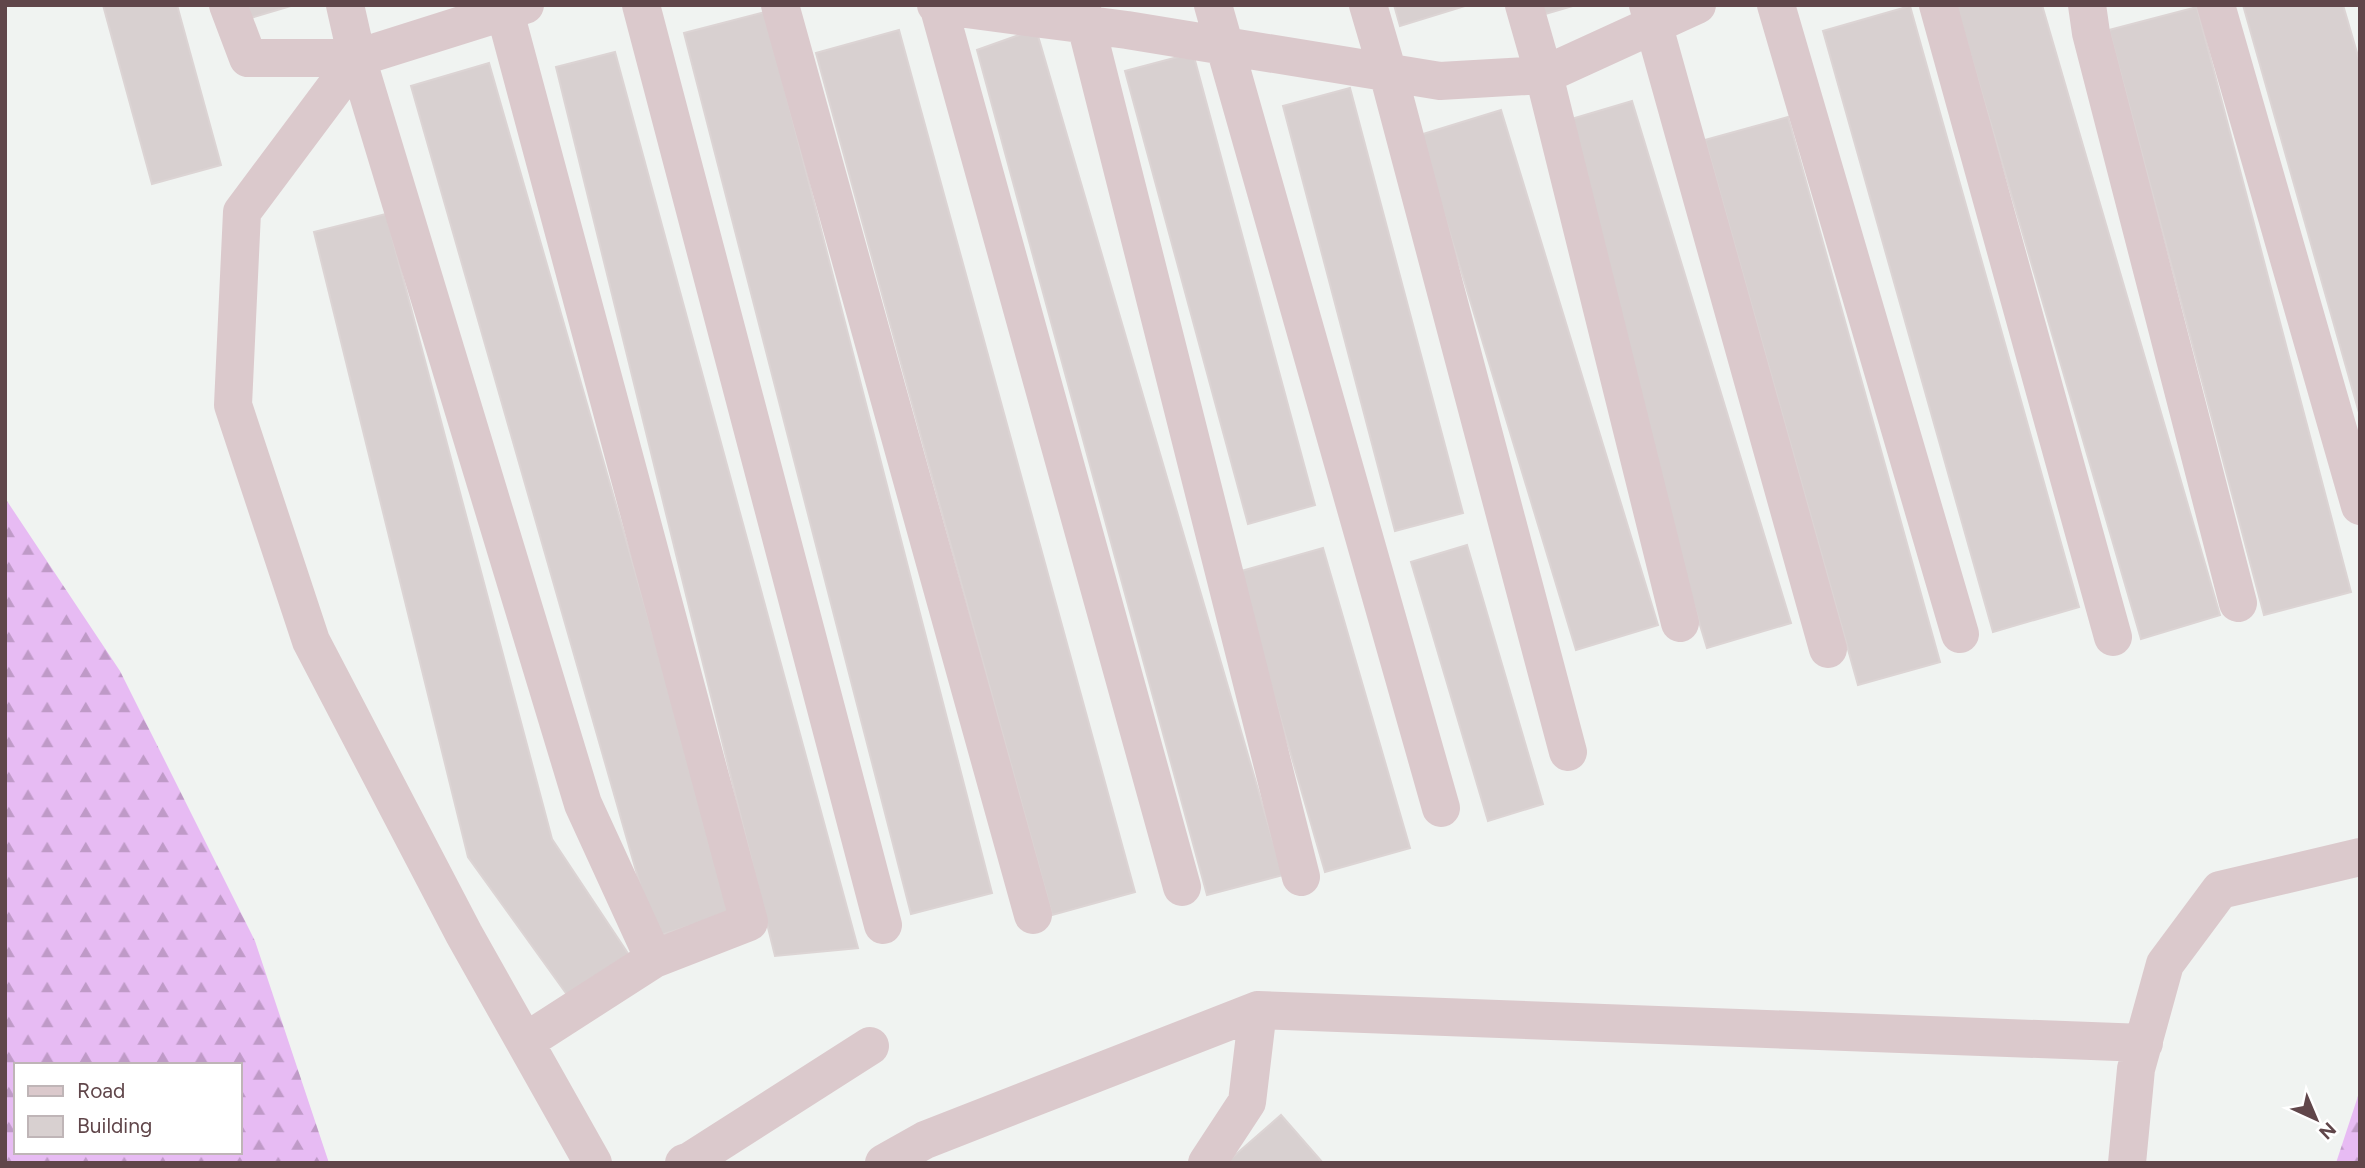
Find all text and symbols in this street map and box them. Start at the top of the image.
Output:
legend [14,1063,242,1154]
text: Road [77,1078,125,1103]
north arrow [2281,1084,2351,1154]
text: Building [77,1113,152,1138]
text: N [2314,1117,2341,1144]

